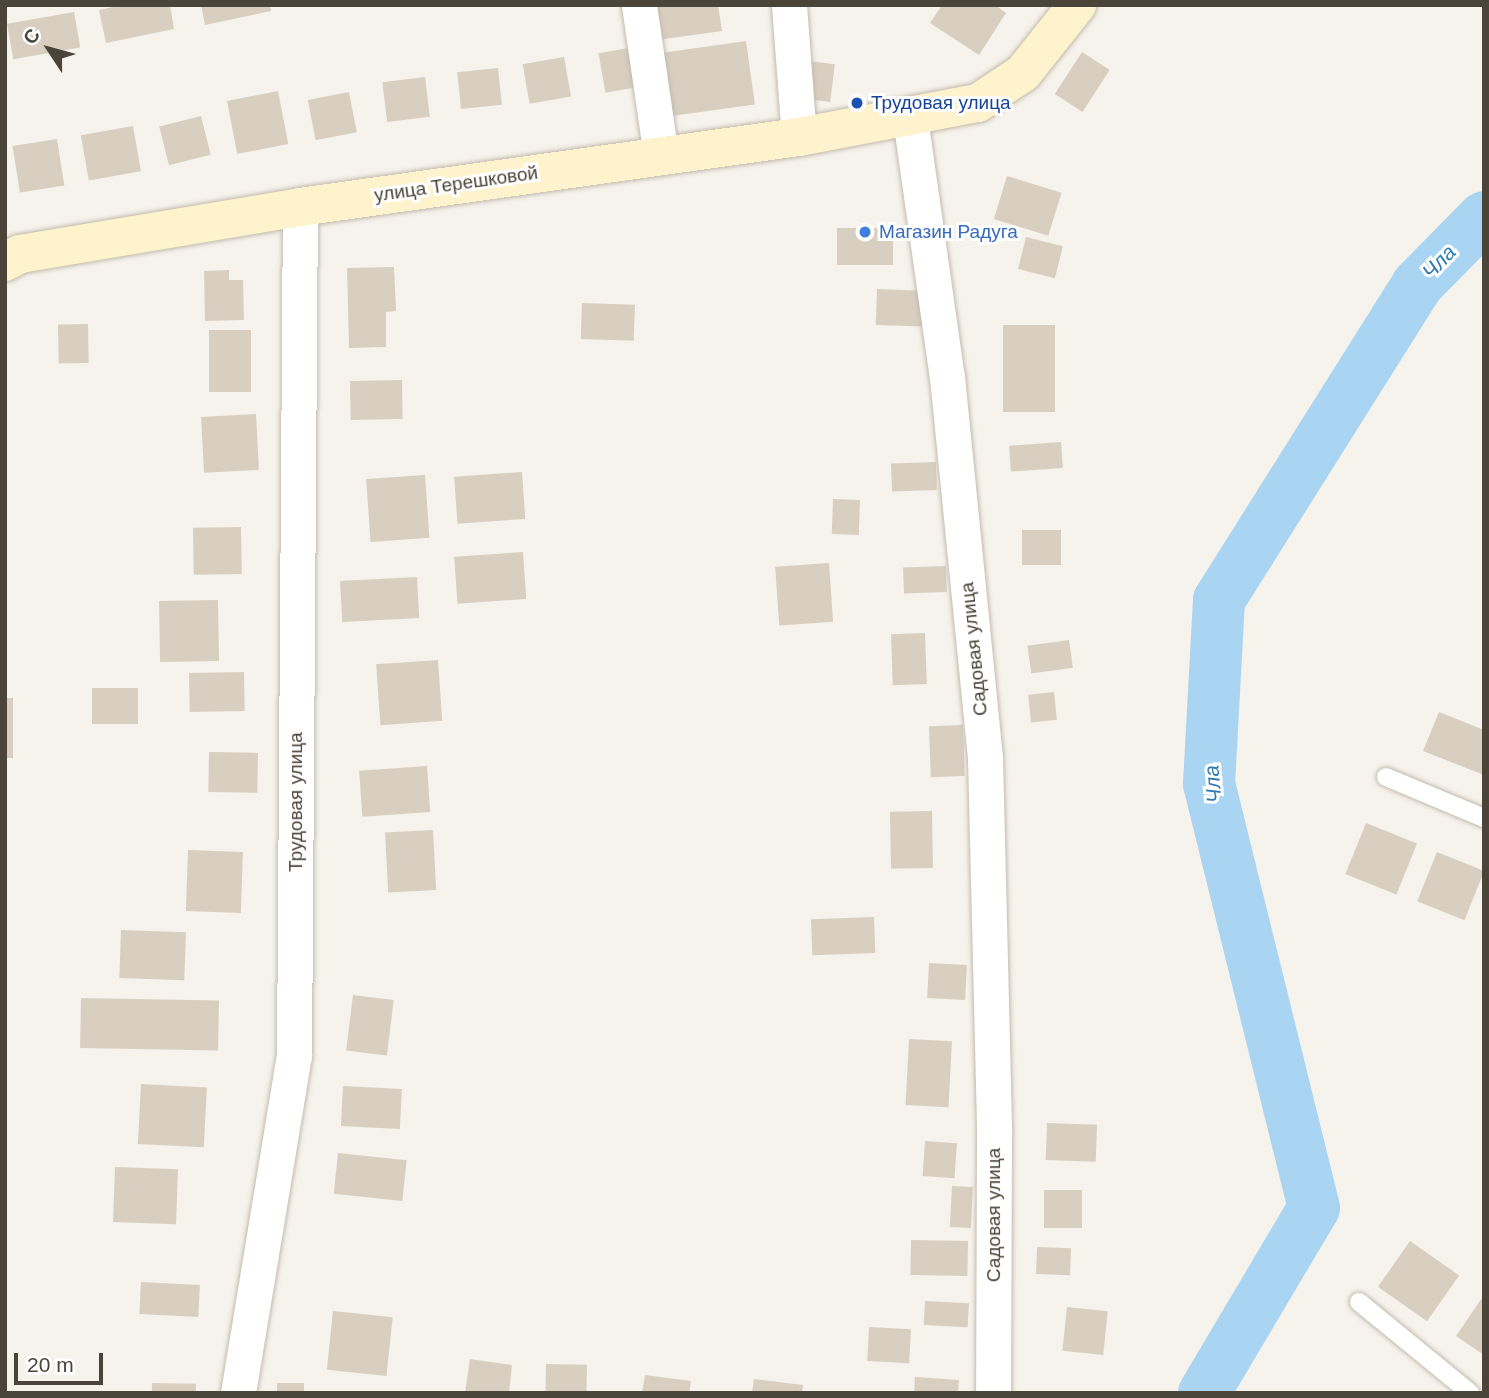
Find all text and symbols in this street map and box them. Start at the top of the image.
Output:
north arrow [14,14,84,84]
text: С [19,25,44,48]
place label: Трудовая улица [871,92,1011,114]
marker: Трудовая улица [849,95,865,111]
street label: улица Терешковой [373,161,539,207]
place label: Магазин Радуга [879,221,1018,243]
marker: Магазин Радуга [857,224,873,240]
water label: Чла [1417,240,1461,284]
street label: Садовая улица [956,581,992,717]
street label: Трудовая улица [285,732,307,872]
water label: Чла [1199,764,1227,804]
street label: Садовая улица [983,1148,1005,1282]
scale bar [18,1338,107,1382]
text: 20 m [27,1353,74,1376]

